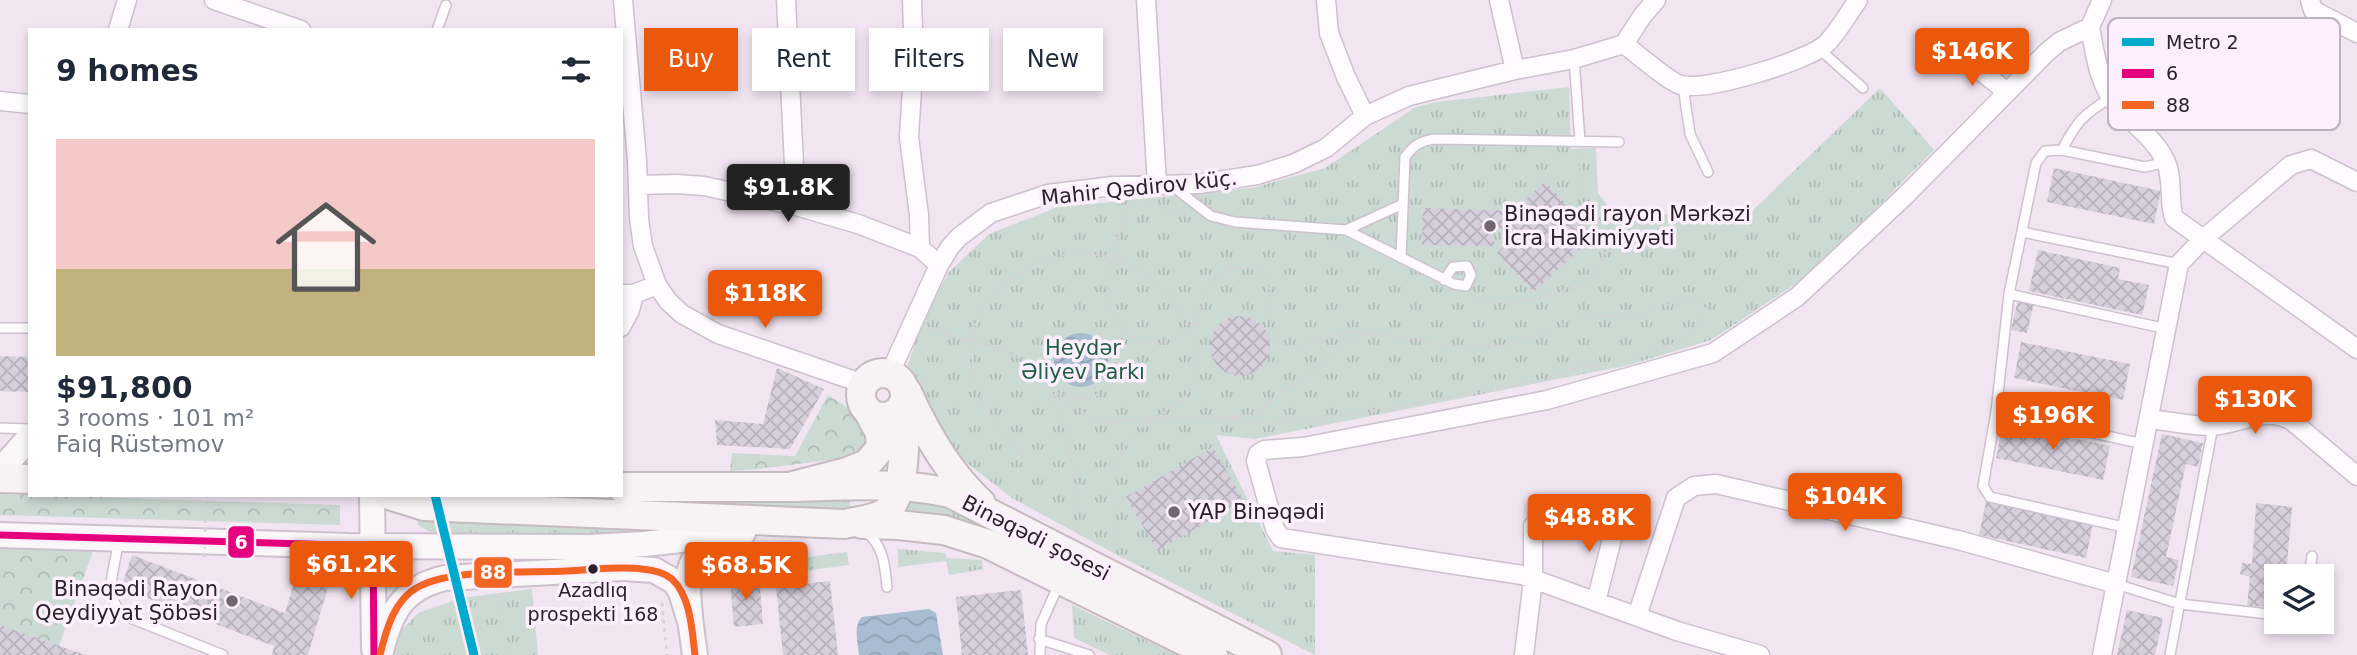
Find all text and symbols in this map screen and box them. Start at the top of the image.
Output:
legend [2108,18,2340,130]
chip: Buy [644,28,738,91]
chip: Rent [752,28,855,91]
chip: Filters [869,28,989,91]
chip: New [1003,28,1103,91]
pin: $146K [1923,28,2021,88]
text: Metro 2 [2166,31,2239,53]
text: $146K [1931,38,2013,64]
icon: filters [557,51,595,89]
text: 9 homes [56,53,199,88]
text: 6 [2166,62,2178,84]
text: 88 [2166,94,2190,116]
pin: $91.8K [731,164,845,224]
street label: Mahir Qədirov küç. [1040,166,1238,210]
text: $91.8K [743,174,833,200]
icon: home [263,184,389,310]
place label: Binəqədi rayon Mərkəzi İcra Hakimiyyəti [1504,202,1751,250]
marker: Binəqədi rayon Mərkəzi İcra Hakimiyyəti [1482,218,1498,234]
pin: $118K [716,270,814,330]
text: $118K [724,280,806,306]
park label: Heydər Əliyev Parkı [1021,336,1145,384]
text: $91,800 [56,370,193,405]
pin: $130K [2206,376,2304,436]
text: $130K [2214,386,2296,412]
pin: $196K [2004,392,2102,452]
text: $196K [2012,402,2094,428]
text: 3 rooms · 101 m² [56,405,254,431]
text: Faiq Rüstəmov [56,431,224,457]
pin: $104K [1796,474,1894,533]
text: $104K [1804,483,1886,509]
street label: Binəqədi şosesi [958,490,1114,586]
pin: $48.8K [1532,494,1646,554]
place label: YAP Binəqədi [1187,500,1325,524]
marker: YAP Binəqədi [1166,504,1182,520]
text: $48.8K [1544,504,1634,530]
line badge: 6 [227,525,255,559]
text: 6 [234,531,248,553]
pin: $61.2K [294,542,408,601]
pin: $68.5K [689,542,803,602]
text: $61.2K [306,551,396,577]
text: $68.5K [701,552,791,578]
line badge: 88 [473,556,513,589]
text: 88 [480,561,506,583]
marker: Azadlıq prospekti 168 [586,562,600,576]
map controls [2264,564,2334,634]
button: layers [2264,564,2334,634]
place label: Binəqədi Rayon Qeydiyyat Şöbəsi [35,577,218,625]
place label: Azadlıq prospekti 168 [528,579,658,625]
marker: Binəqədi Rayon Qeydiyyat Şöbəsi [224,593,240,609]

